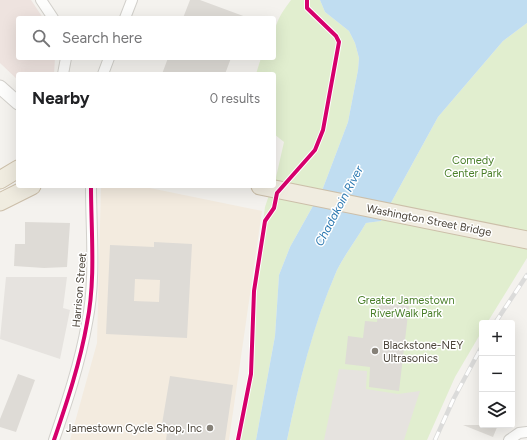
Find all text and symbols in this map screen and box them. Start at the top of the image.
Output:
search box [16,16,276,60]
icon: search [30,27,52,49]
text: Search here [62,29,142,47]
text: Nearby [32,88,90,108]
text: 0 results [210,91,260,106]
park label: Comedy Center Park [444,154,502,180]
water label: Chadakoin River [312,163,366,248]
street label: Washington Street Bridge [365,202,492,239]
street label: Harrison Street [70,252,89,328]
park label: Greater Jamestown RiverWalk Park [357,294,455,320]
map controls [479,320,515,428]
button: + [479,320,515,356]
place label: Blackstone-NEY Ultrasonics [383,339,463,365]
marker: Blackstone-NEY Ultrasonics [370,346,380,356]
button: − [479,356,515,392]
button: layers [479,392,515,428]
place label: Jamestown Cycle Shop, Inc [66,422,202,435]
marker: Jamestown Cycle Shop, Inc [205,423,215,433]

